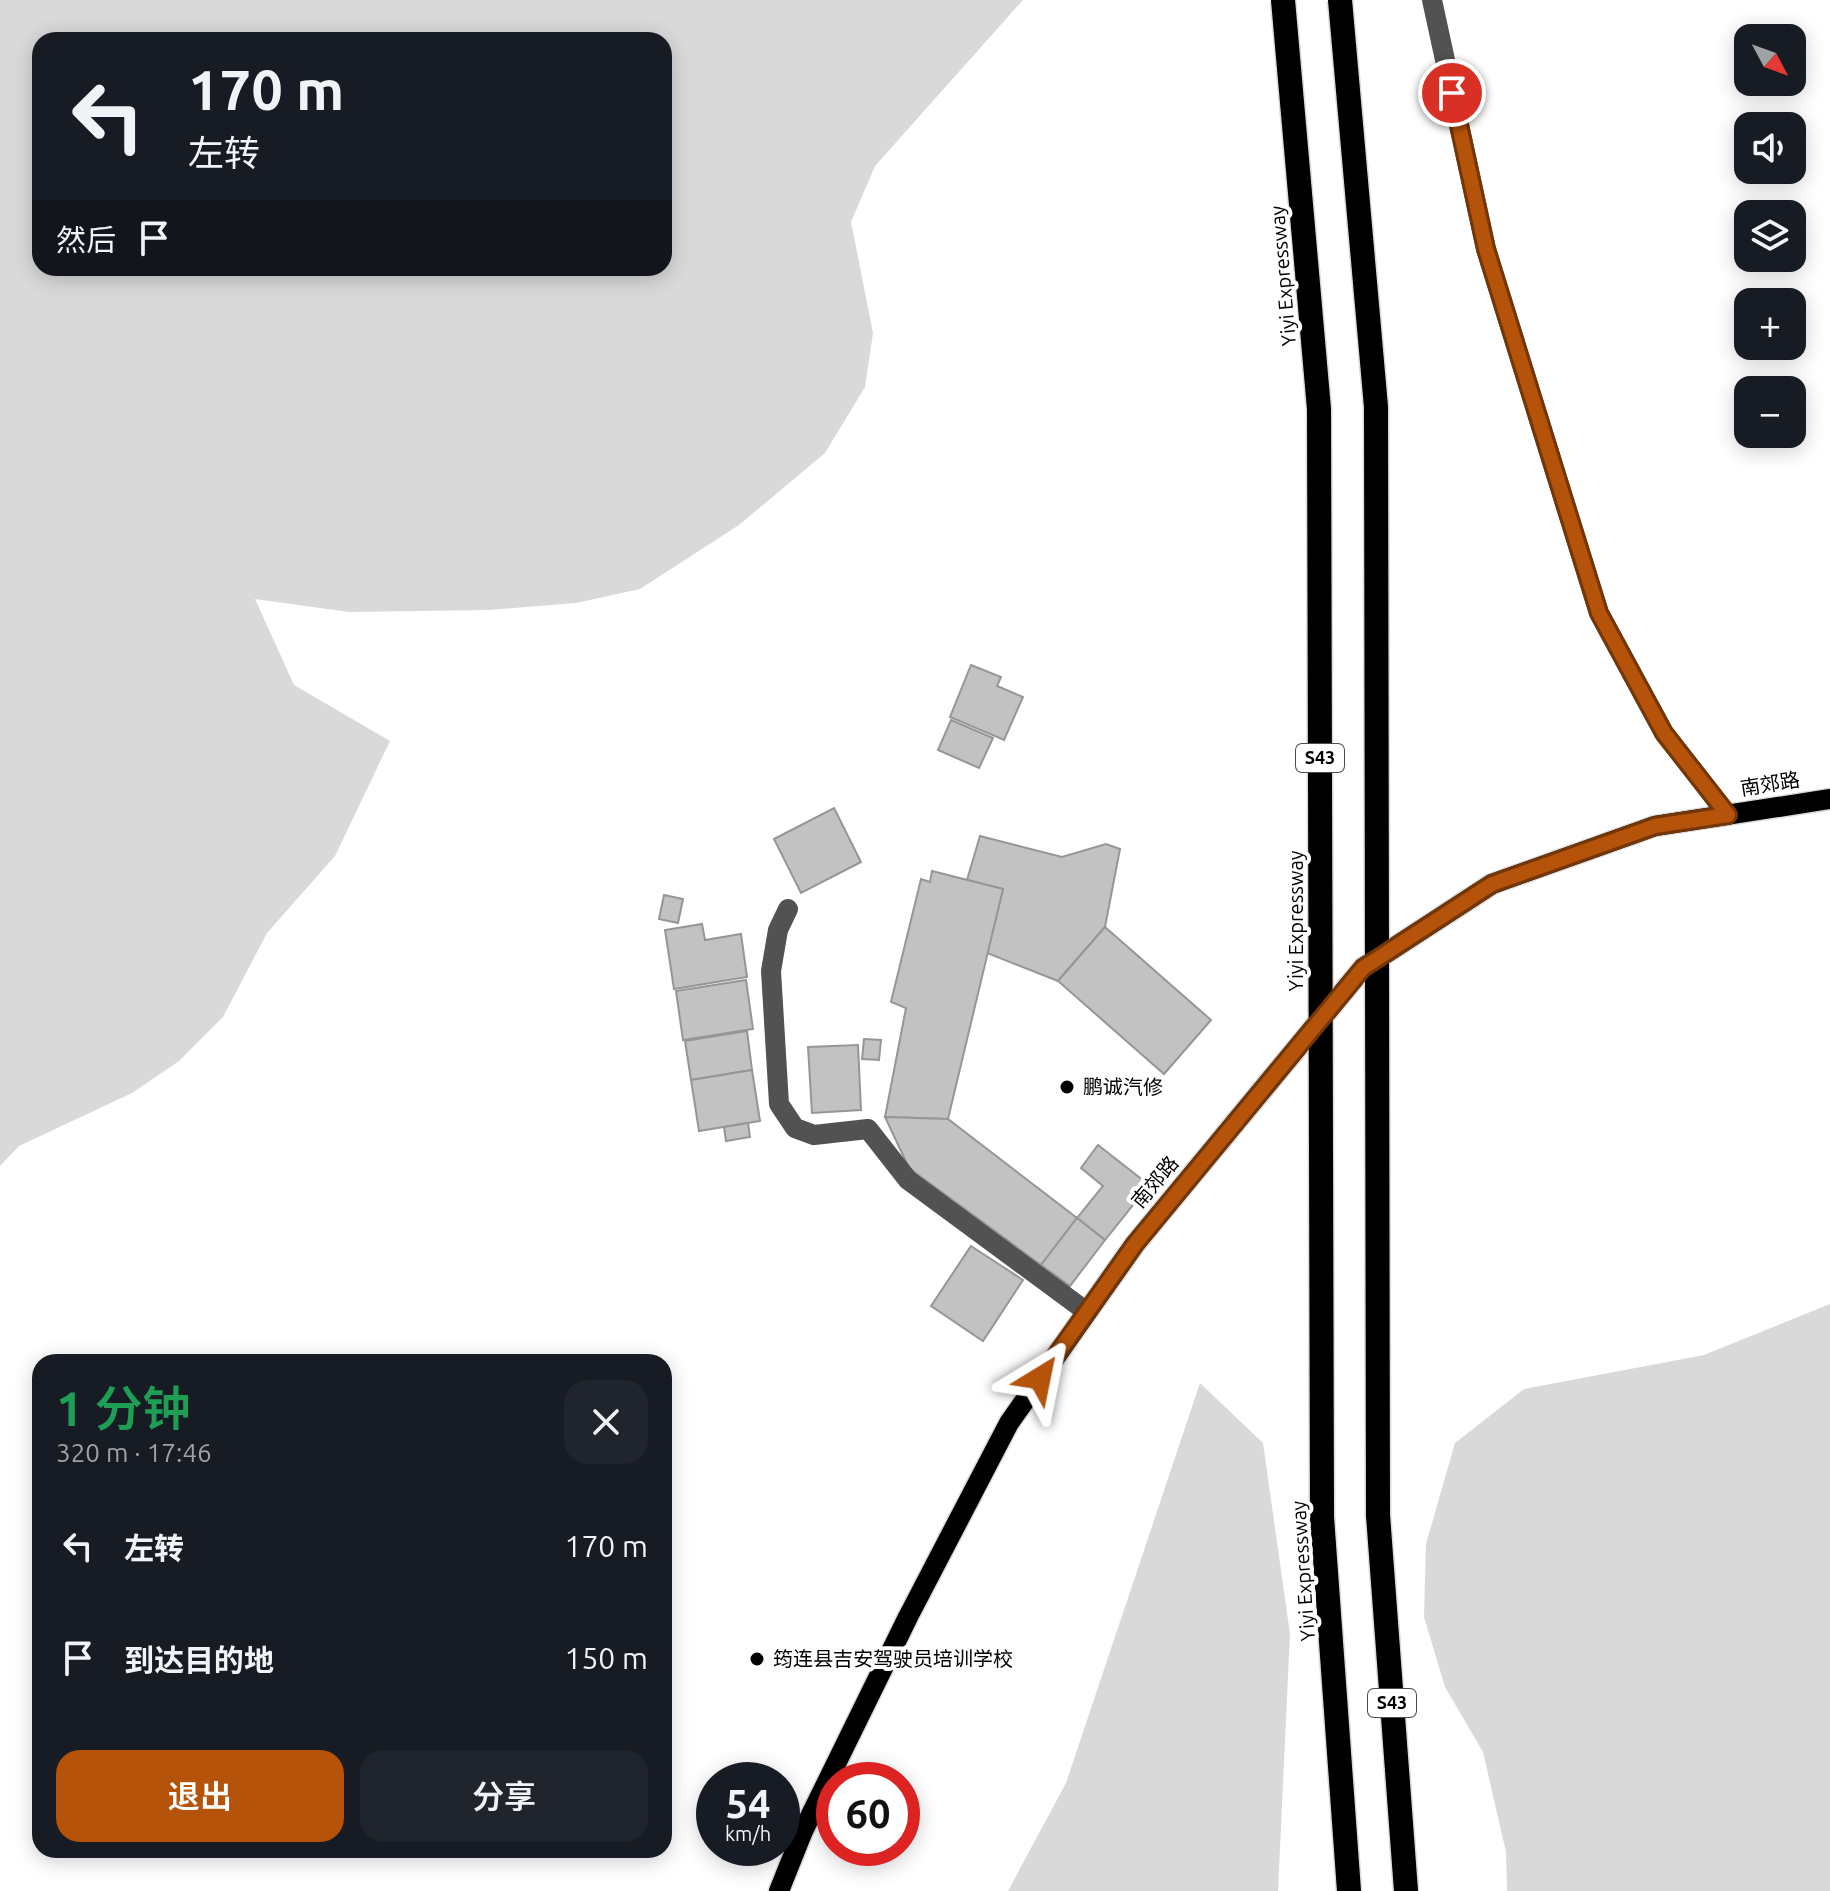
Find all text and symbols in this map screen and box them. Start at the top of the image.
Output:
north arrow [1734,24,1806,96]
map controls [1734,24,1806,448]
text: 170 m [188,58,344,121]
pin [1418,59,1486,127]
icon: left [56,64,160,168]
icon: arrive [1430,71,1474,115]
button: sound [1734,112,1806,184]
text: 左转 [188,132,260,173]
button: layers [1734,200,1806,272]
street label: Yiyi Expressway [1265,205,1300,347]
icon: arrive [132,216,176,260]
text: 然后 [56,223,116,257]
button: + [1734,288,1806,360]
button: − [1734,376,1806,448]
road number: S43 [1296,744,1344,772]
street label: 南郊路 [1738,767,1801,800]
street label: Yiyi Expressway [1284,850,1307,991]
place label: 鹏诚汽修 [1083,1075,1163,1098]
marker: 鹏诚汽修 [1058,1078,1076,1096]
street label: 南郊路 [1127,1151,1183,1212]
position arrow [998,1336,1082,1420]
button: close [564,1380,648,1464]
text: 1 分钟 [56,1381,190,1435]
text: 320 m · 17:46 [56,1438,212,1467]
street label: Yiyi Expressway [1286,1500,1319,1642]
icon: left [56,1524,100,1568]
text: 170 m [564,1529,648,1563]
text: 左转 [124,1531,184,1565]
icon: arrive [56,1636,100,1680]
text: 150 m [564,1641,648,1675]
text: 到达目的地 [124,1643,274,1677]
place label: 筠连县吉安驾驶员培训学校 [773,1647,1013,1670]
marker: 筠连县吉安驾驶员培训学校 [748,1650,766,1668]
road number: S43 [1368,1689,1416,1717]
button: 退出 [56,1750,344,1842]
button: 分享 [360,1750,648,1842]
speed limit sign: 60 [816,1762,920,1866]
text: 54 [725,1781,771,1826]
text: km/h [725,1822,771,1845]

